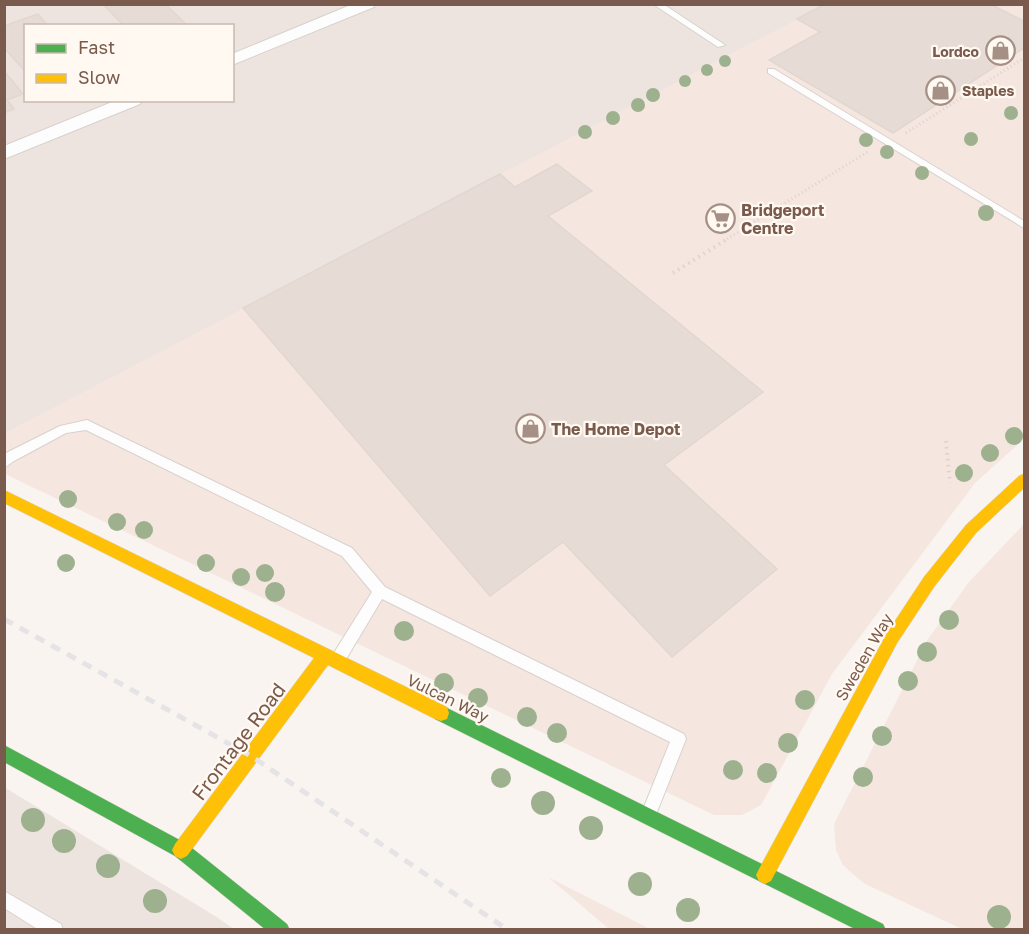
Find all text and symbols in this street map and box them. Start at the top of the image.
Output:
legend [24,24,234,102]
shop icon: Lordco [984,35,1016,67]
text: Fast [78,36,115,58]
place label: Lordco [932,43,979,60]
text: Slow [78,66,121,88]
shop icon: Staples [925,74,957,106]
place label: Staples [962,82,1014,99]
place label: Bridgeport Centre [741,200,824,238]
supermarket icon: Bridgeport Centre [704,203,736,235]
shop icon: The Home Depot [514,413,546,445]
place label: The Home Depot [551,419,680,439]
street label: Sweden Way [831,610,897,704]
street label: Vulcan Way [404,670,492,726]
street label: Frontage Road [186,678,290,804]

